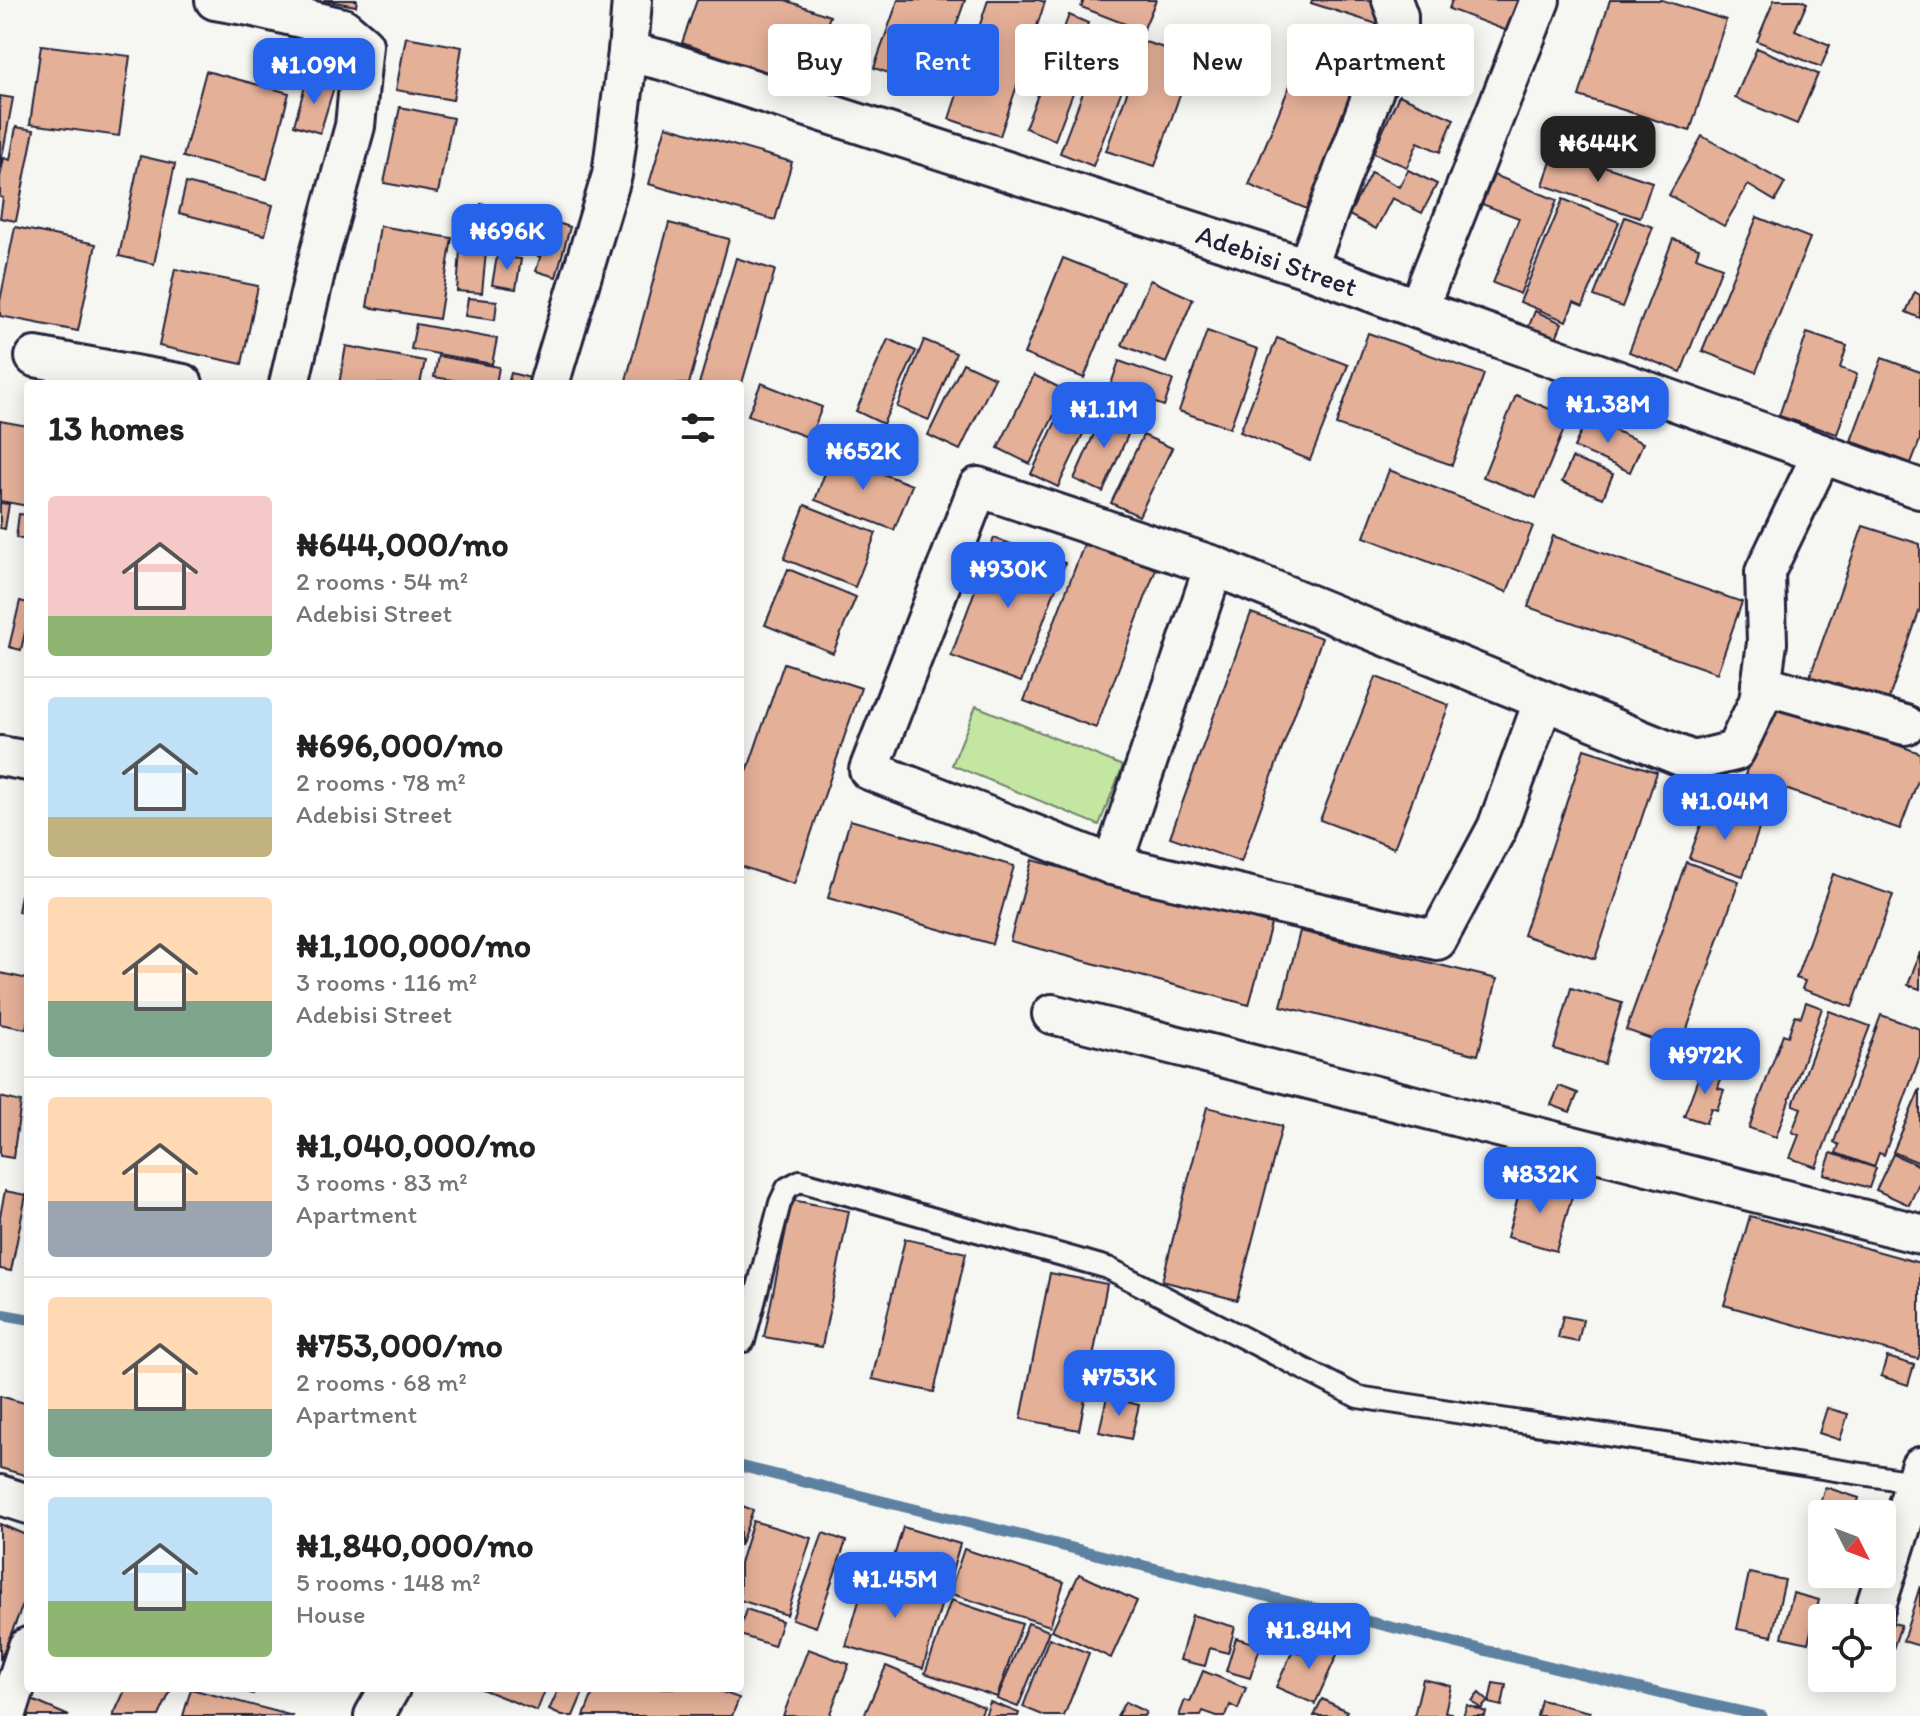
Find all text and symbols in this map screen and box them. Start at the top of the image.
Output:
chip: Buy [768,24,871,96]
chip: Rent [887,24,999,96]
chip: Filters [1015,24,1148,96]
chip: New [1164,24,1271,96]
chip: Apartment [1287,24,1474,96]
pin: ₦1.09M [249,38,379,106]
text: ₦1.09M [271,48,357,80]
pin: ₦644K [1542,116,1654,184]
text: ₦644K [1559,126,1637,158]
pin: ₦696K [451,204,563,272]
text: ₦696K [469,214,545,246]
street label: Adebisi Street [1192,217,1362,303]
pin: ₦1.38M [1543,377,1673,445]
pin: ₦1.1M [1048,382,1160,450]
text: ₦1.38M [1566,387,1650,419]
text: ₦1.1M [1070,392,1138,424]
icon: filters [676,406,720,450]
text: 13 homes [48,408,184,449]
pin: ₦652K [807,424,919,492]
text: ₦652K [825,434,901,466]
text: ₦644,000/mo [296,524,509,565]
icon: home [112,528,208,624]
pin: ₦930K [952,542,1064,610]
text: ₦930K [969,552,1047,584]
text: 2 rooms · 54 m² [296,565,468,597]
text: Adebisi Street [296,597,452,629]
text: ₦696,000/mo [296,725,503,766]
icon: home [112,729,208,825]
text: 2 rooms · 78 m² [296,766,466,798]
pin: ₦1.04M [1660,774,1790,842]
text: ₦1.04M [1681,784,1769,816]
text: Adebisi Street [296,798,452,830]
text: ₦1,100,000/mo [296,925,531,966]
icon: home [112,929,208,1025]
text: 3 rooms · 116 m² [296,966,477,998]
text: Adebisi Street [296,998,452,1030]
pin: ₦972K [1649,1028,1761,1096]
text: ₦972K [1668,1038,1742,1070]
text: ₦1,040,000/mo [296,1125,536,1166]
icon: home [112,1129,208,1225]
pin: ₦832K [1484,1147,1596,1215]
text: ₦832K [1502,1157,1578,1189]
text: 3 rooms · 83 m² [296,1166,468,1198]
text: Apartment [296,1198,417,1230]
text: ₦753,000/mo [296,1325,503,1366]
icon: home [112,1329,208,1425]
pin: ₦753K [1063,1350,1175,1418]
text: ₦753K [1082,1360,1156,1392]
text: 2 rooms · 68 m² [296,1366,467,1398]
text: Apartment [296,1398,417,1430]
north arrow [1808,1500,1896,1588]
map controls [1808,1500,1896,1692]
text: ₦1,840,000/mo [296,1525,534,1566]
icon: home [112,1529,208,1625]
pin: ₦1.45M [830,1552,960,1620]
text: ₦1.45M [852,1562,938,1594]
text: 5 rooms · 148 m² [296,1566,481,1598]
text: House [296,1598,366,1630]
pin: ₦1.84M [1244,1603,1374,1671]
button: locate [1808,1604,1896,1692]
text: ₦1.84M [1266,1613,1352,1645]

